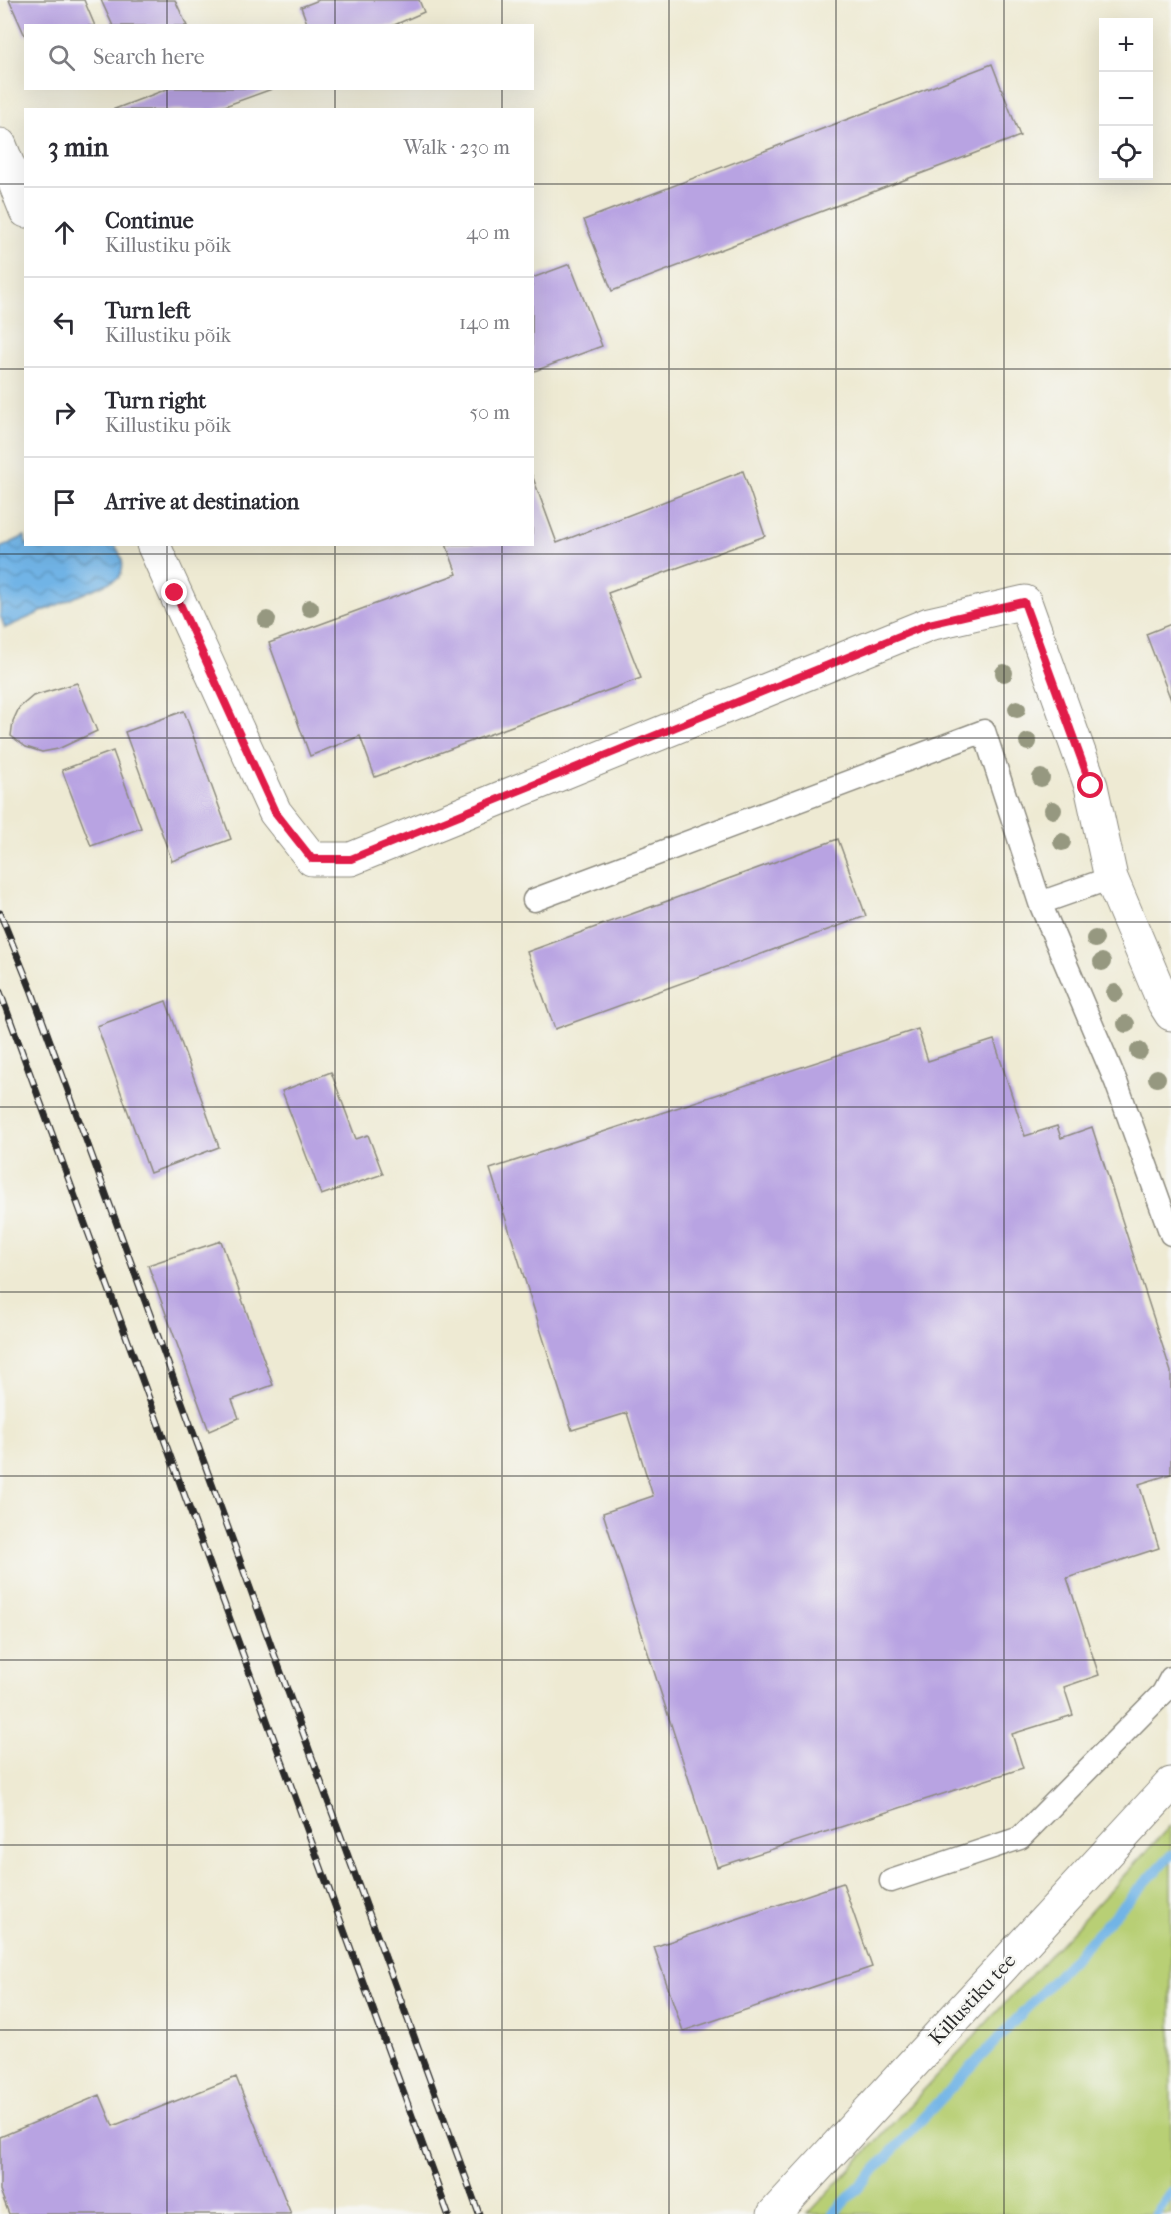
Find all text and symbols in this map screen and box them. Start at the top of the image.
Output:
map controls [1099,18,1153,180]
button: + [1099,18,1153,72]
search box [24,24,534,90]
icon: search [45,41,78,74]
text: Search here [93,44,205,70]
button: − [1099,72,1153,126]
button: locate [1099,126,1153,180]
text: 3 min [48,132,109,163]
text: Walk · 230 m [404,136,510,159]
text: Continue [105,208,194,234]
icon: ahead [48,216,81,249]
text: 40 m [466,221,510,244]
text: Killustiku põik [105,234,231,257]
text: Turn left [105,298,191,324]
icon: left [48,306,81,339]
text: 140 m [459,311,510,334]
text: Killustiku põik [105,324,231,347]
text: Turn right [105,388,206,414]
icon: right [48,396,81,429]
text: 50 m [469,401,510,424]
text: Killustiku põik [105,414,231,437]
icon: arrive [48,486,81,519]
text: Arrive at destination [105,489,299,515]
route end [161,579,187,605]
route start [1077,772,1103,798]
street label: Killustiku tee [924,1949,1020,2050]

